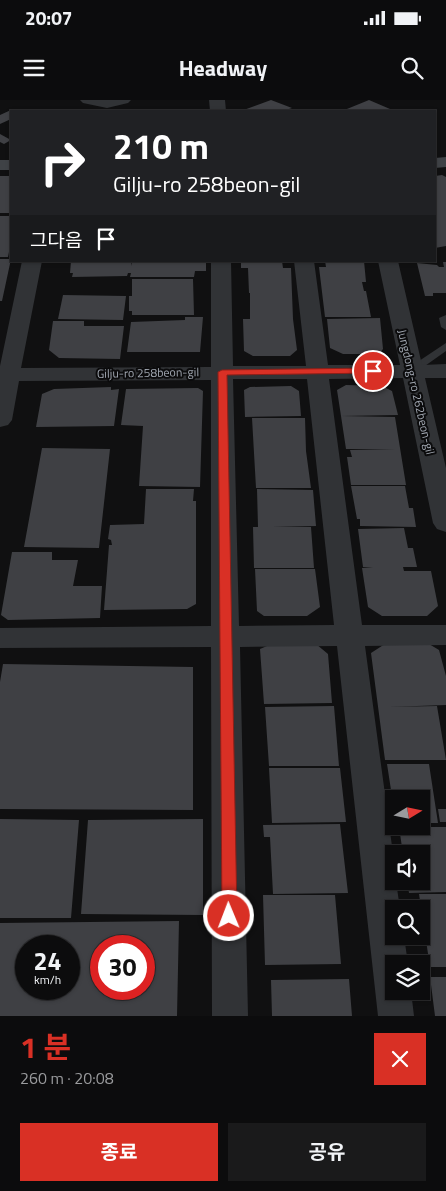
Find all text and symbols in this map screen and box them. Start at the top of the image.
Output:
text: 20:07 [25,3,72,32]
text: Headway [179,51,267,85]
icon: menu [20,54,48,82]
icon: search [398,54,426,82]
text: 210 m [113,119,209,173]
icon: right [30,130,95,195]
text: Gilju-ro 258beon-gil [113,167,300,201]
text: 그다음 [30,225,82,254]
icon: arrive [92,225,120,253]
street label: Jungdong-ro 262beon-gil [393,327,440,456]
pin [352,350,394,392]
icon: arrive [359,357,387,385]
street label: Gilju-ro 258beon-gil [97,362,199,383]
north arrow [385,790,430,835]
map controls [385,790,430,1000]
button: sound [385,845,430,890]
position arrow [202,889,254,941]
button: search [385,900,430,945]
speed limit sign: 30 [90,935,155,1000]
text: 24 [33,942,62,980]
button: layers [385,955,430,1000]
text: km/h [34,970,61,989]
text: 1 분 [20,1024,71,1070]
button: close [374,1033,426,1085]
text: 260 m · 20:08 [20,1066,114,1090]
button: 종료 [20,1123,218,1181]
button: 공유 [228,1123,426,1181]

